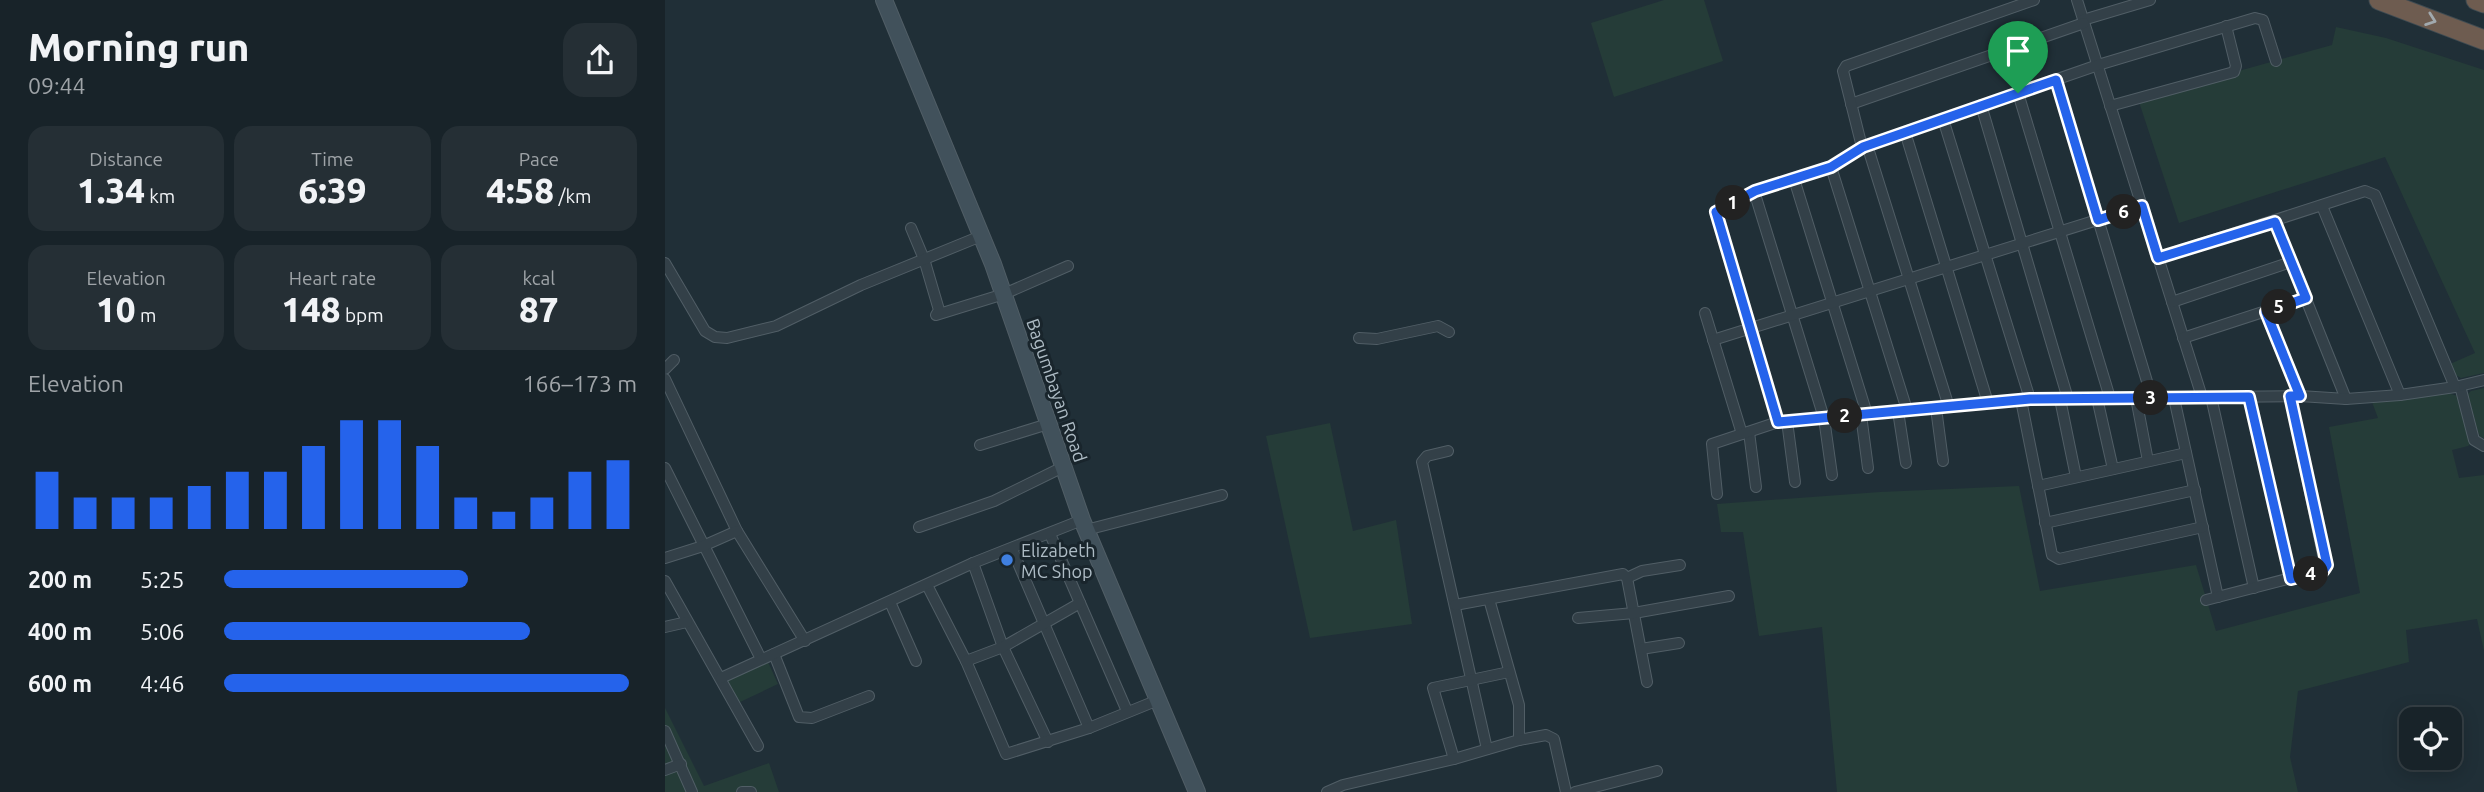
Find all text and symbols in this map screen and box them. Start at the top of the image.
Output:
one-way arrow [2425,11,2437,25]
pin [1988,21,2048,93]
button: share [563,23,637,97]
text: Morning run [28,26,249,68]
icon: arrive [1999,32,2037,70]
text: 09:44 [28,73,86,98]
text: Distance [89,148,163,170]
text: Time [311,148,354,170]
text: Pace [519,148,559,170]
text: 1.34 [77,170,145,210]
text: 6:39 [299,170,366,210]
text: 4:58 [486,170,554,210]
text: km [145,185,175,207]
text: /km [554,185,591,207]
pin: 1 [1715,186,1751,220]
text: 1 [1727,191,1738,213]
pin: 6 [2107,194,2141,230]
text: 6 [2118,200,2129,222]
text: Elevation [87,267,166,289]
text: Heart rate [289,267,376,289]
text: kcal [522,267,555,289]
text: 10 [96,289,136,329]
text: 148 [281,289,341,329]
text: 87 [519,289,559,329]
pin: 5 [2261,290,2297,324]
text: 5 [2273,295,2284,317]
text: m [136,304,156,326]
text: bpm [341,304,384,326]
street label: Bagumbayan Road [1023,316,1091,464]
text: Elevation [28,371,124,396]
text: 166–173 m [523,371,637,396]
pin: 3 [2133,380,2169,416]
text: 3 [2145,386,2156,408]
pin: 2 [1827,398,1863,434]
text: 2 [1839,404,1850,426]
place label: Elizabeth MC Shop [1021,540,1096,581]
marker: Elizabeth MC Shop [999,552,1015,568]
pin: 4 [2293,556,2329,592]
text: 4 [2305,562,2316,584]
text: 200 m [28,567,92,592]
text: 5:25 [140,567,185,592]
text: 400 m [28,619,92,644]
text: 5:06 [140,619,185,644]
text: 600 m [28,671,92,696]
text: 4:46 [140,671,185,696]
map controls [2399,707,2462,770]
button: locate [2399,707,2462,770]

